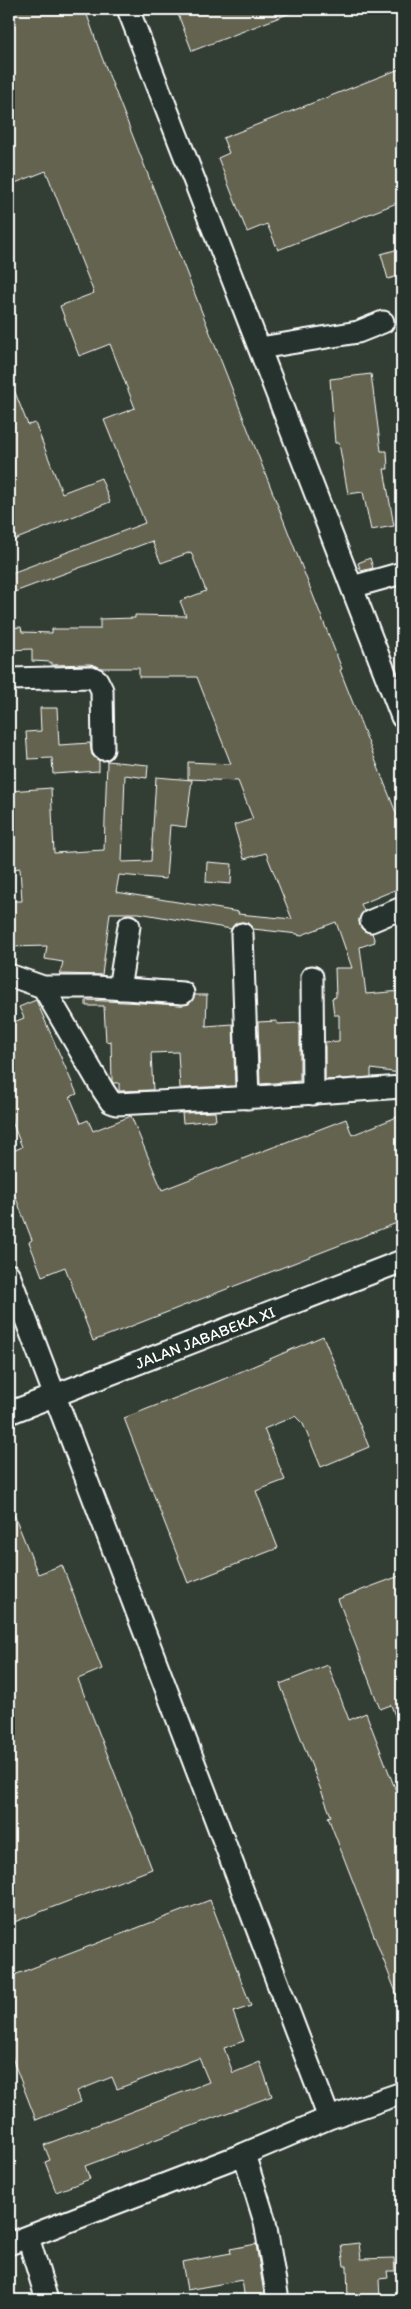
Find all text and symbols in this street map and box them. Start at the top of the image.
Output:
street label: JALAN JABABEKA XI [133,1302,278,1373]

